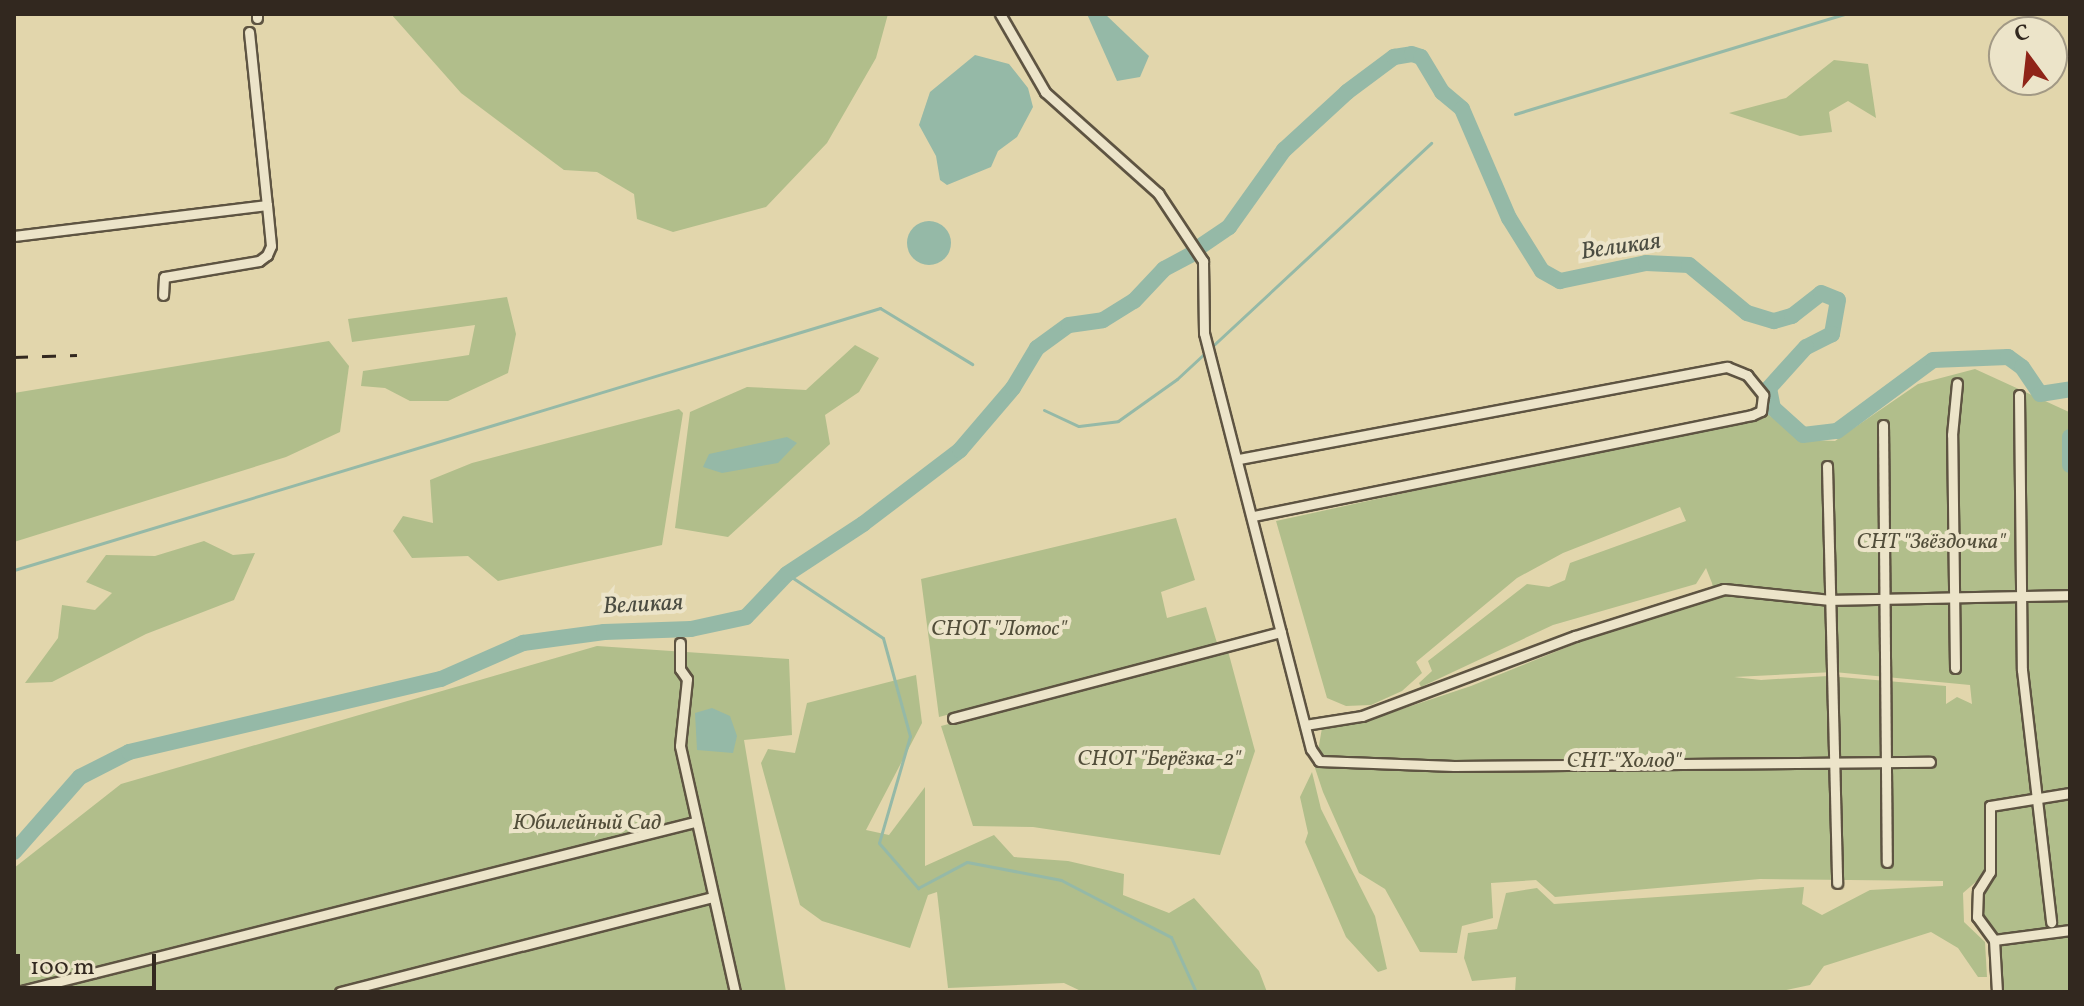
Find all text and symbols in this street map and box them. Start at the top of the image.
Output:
north arrow [1988,16,2068,96]
text: С [2011,17,2033,51]
water label: Великая [1579,228,1663,268]
park label: СНТ "Звёздочка" [1857,530,2005,556]
water label: Великая [602,590,684,622]
park label: СНОТ "Лотос" [931,617,1067,643]
park label: СНОТ "Берёзка-2" [1077,747,1241,773]
park label: СНТ "Холод" [1567,749,1681,775]
park label: Юбилейный Сад [513,811,661,837]
scale bar [20,938,160,988]
text: 100 m [30,951,95,985]

